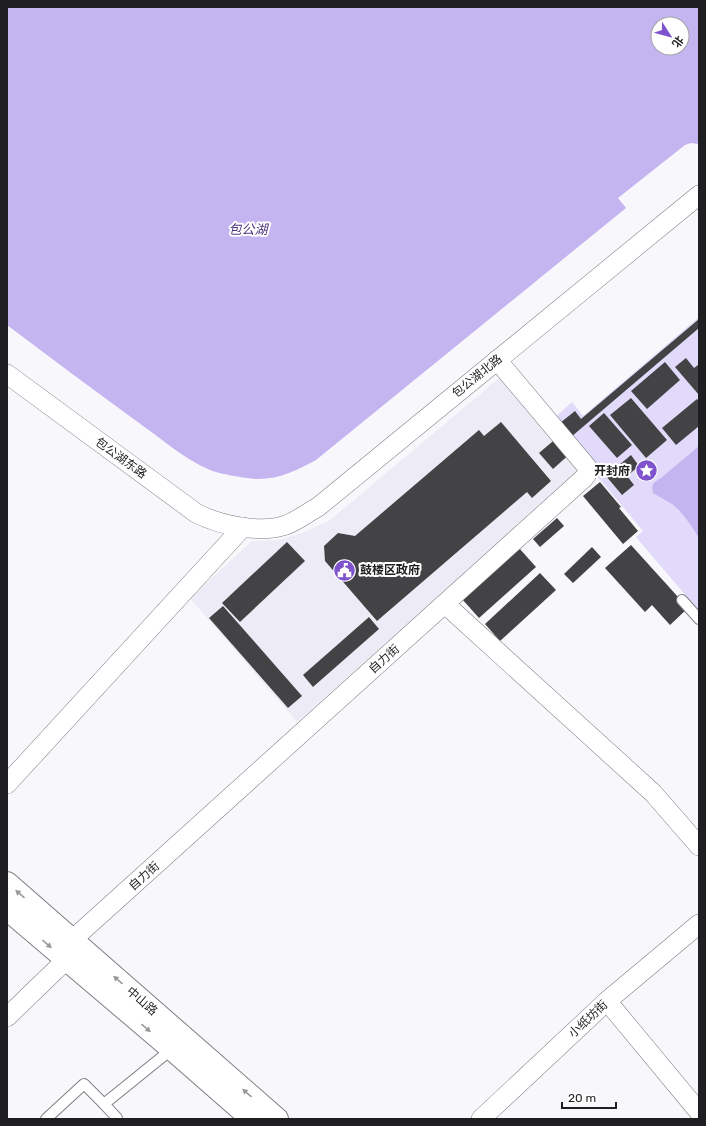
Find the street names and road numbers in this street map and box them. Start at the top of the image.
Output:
street label: 包公湖北路 [449,352,505,400]
street label: 包公湖东路 [93,435,149,481]
street label: 自力街 [366,642,402,676]
street label: 自力街 [126,859,162,893]
street label: 中山路 [124,984,160,1018]
street label: 小纸坊街 [566,998,610,1040]

